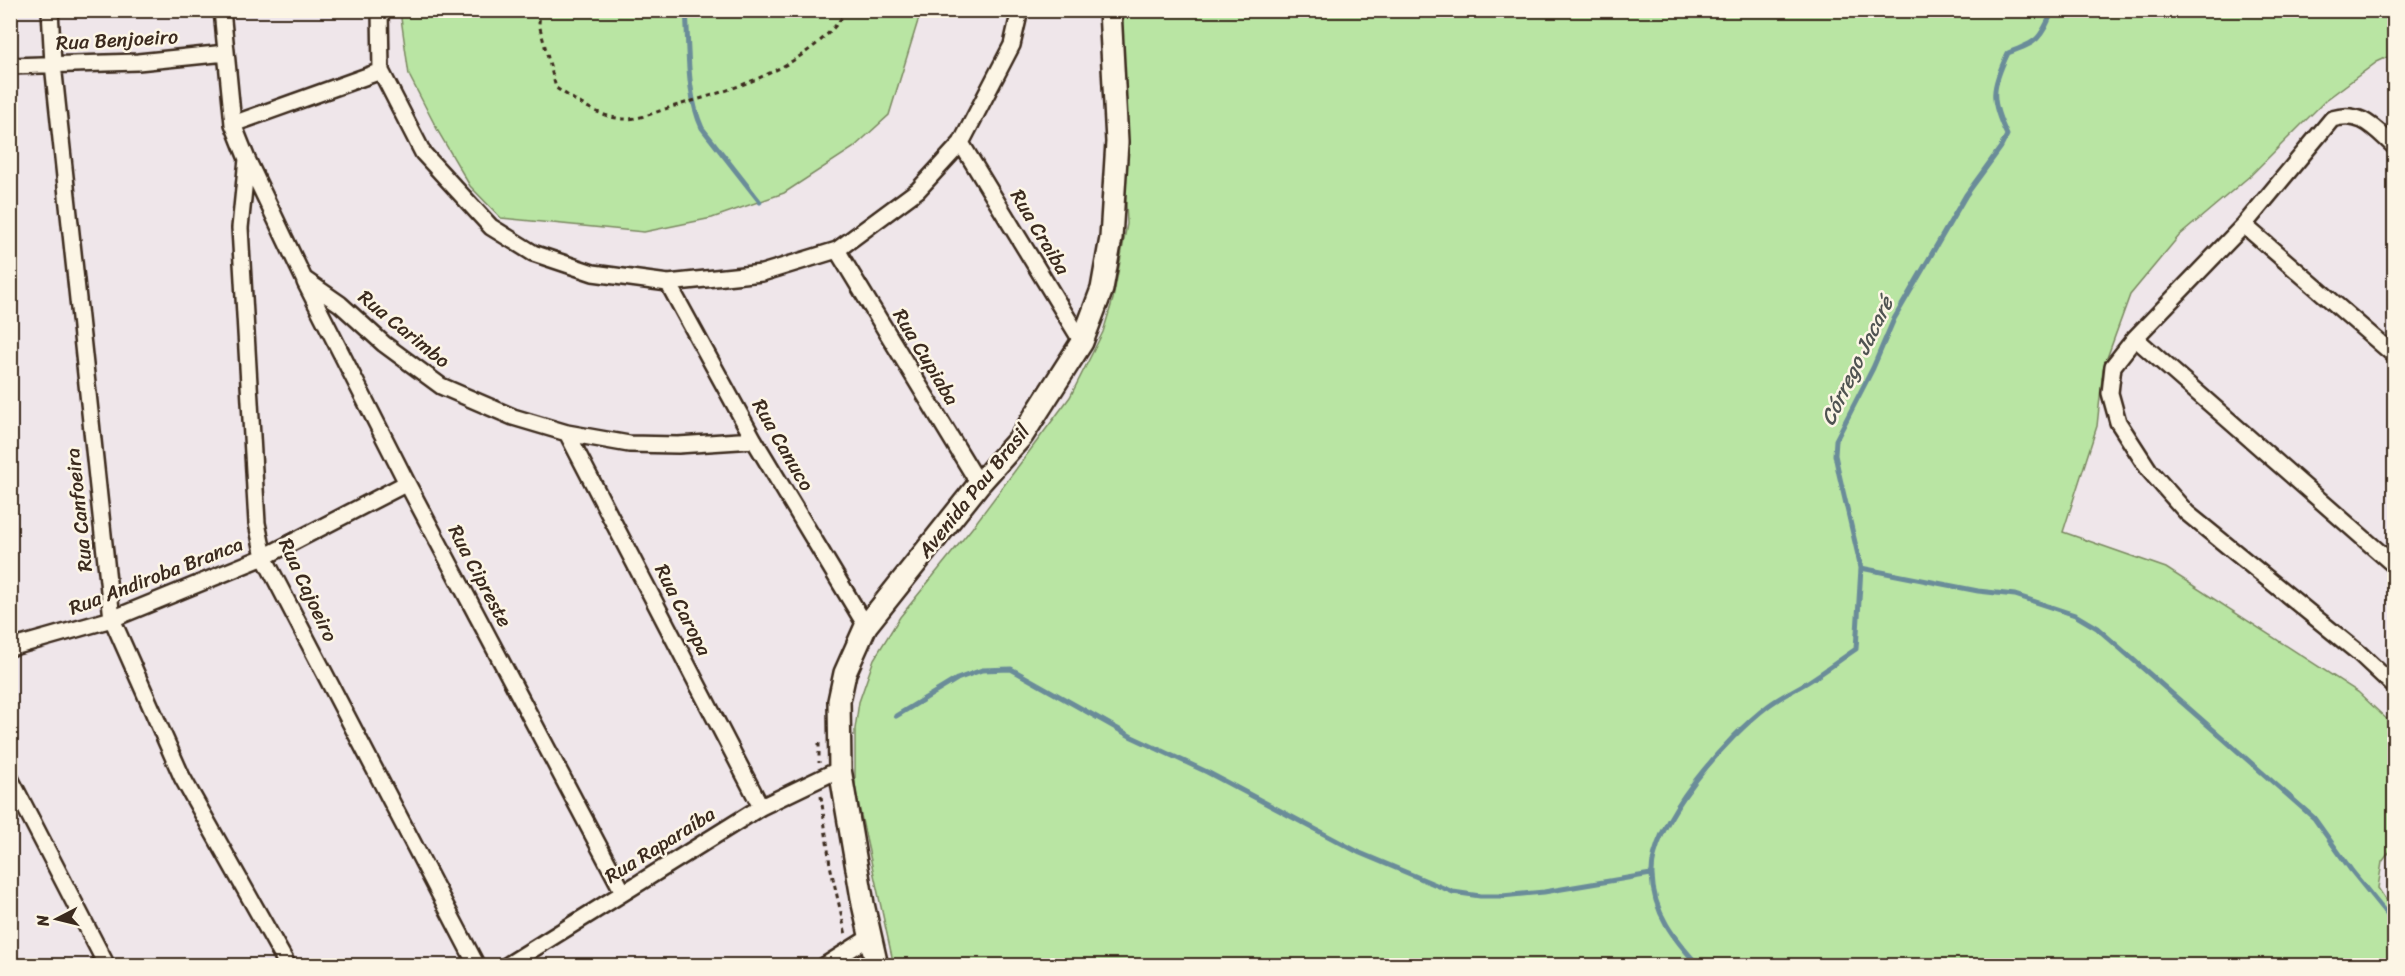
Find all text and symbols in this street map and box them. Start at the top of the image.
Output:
street label: Rua Benjoeiro [55,19,179,61]
street label: Rua Craiba [1001,182,1080,283]
street label: Rua Carimbo [350,281,458,377]
water label: Córrego Jacaré [1809,287,1906,432]
street label: Rua Cupiaba [883,302,969,412]
street label: Rua Canuco [742,392,824,498]
street label: Avenida Pau Brasil [908,416,1040,567]
street label: Rua Canfoeira [55,446,103,574]
street label: Rua Cipreste [438,518,522,634]
street label: Rua Andiroba Branca [64,527,248,625]
street label: Rua Cajoeiro [269,532,347,648]
street label: Rua Caropa [645,558,722,663]
street label: Rua Raparaíba [598,797,722,893]
north arrow [27,889,87,949]
text: N [27,913,58,929]

